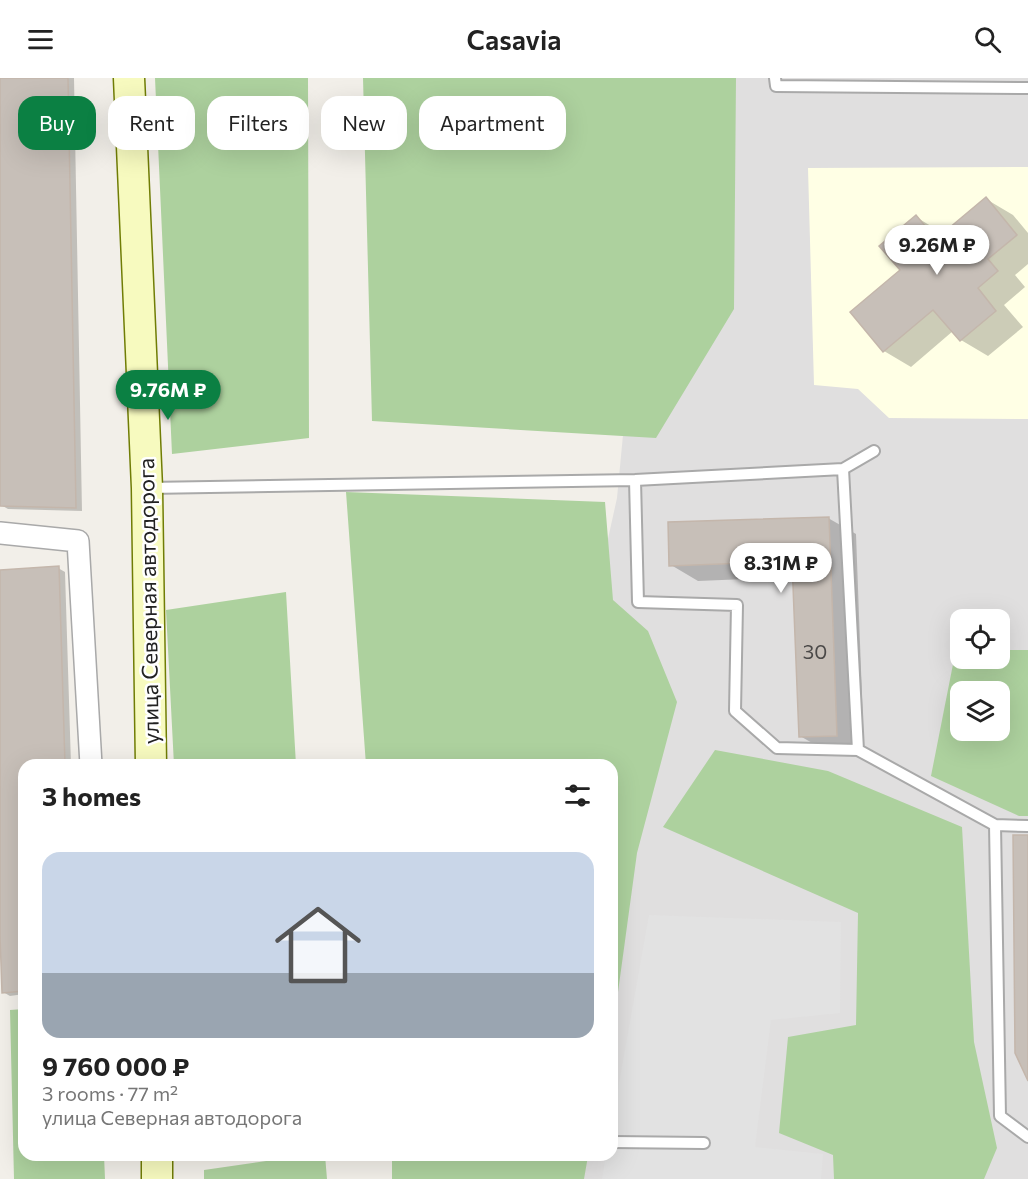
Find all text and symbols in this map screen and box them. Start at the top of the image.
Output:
icon: menu [24,23,57,56]
text: Casavia [466,23,562,56]
icon: search [971,23,1004,56]
chip: Buy [18,96,96,150]
chip: Rent [108,96,195,150]
chip: Filters [207,96,309,150]
chip: New [321,96,407,150]
chip: Apartment [419,96,566,150]
pin: 9.26M ₽ [882,225,992,276]
text: 9.26M ₽ [898,232,976,256]
pin: 9.76M ₽ [113,370,223,421]
text: 9.76M ₽ [130,377,206,401]
street label: улица Северная автодорога [132,458,164,744]
pin: 8.31M ₽ [726,543,836,594]
text: 8.31M ₽ [744,550,818,574]
map controls [950,609,1010,741]
button: locate [950,609,1010,669]
house number: 30 [803,639,827,663]
button: layers [950,681,1010,741]
icon: filters [561,779,594,812]
text: 3 homes [42,780,141,811]
icon: home [264,891,372,999]
text: 9 760 000 ₽ [42,1050,189,1081]
text: 3 rooms · 77 m² [42,1081,178,1105]
text: улица Северная автодорога [42,1105,302,1129]

